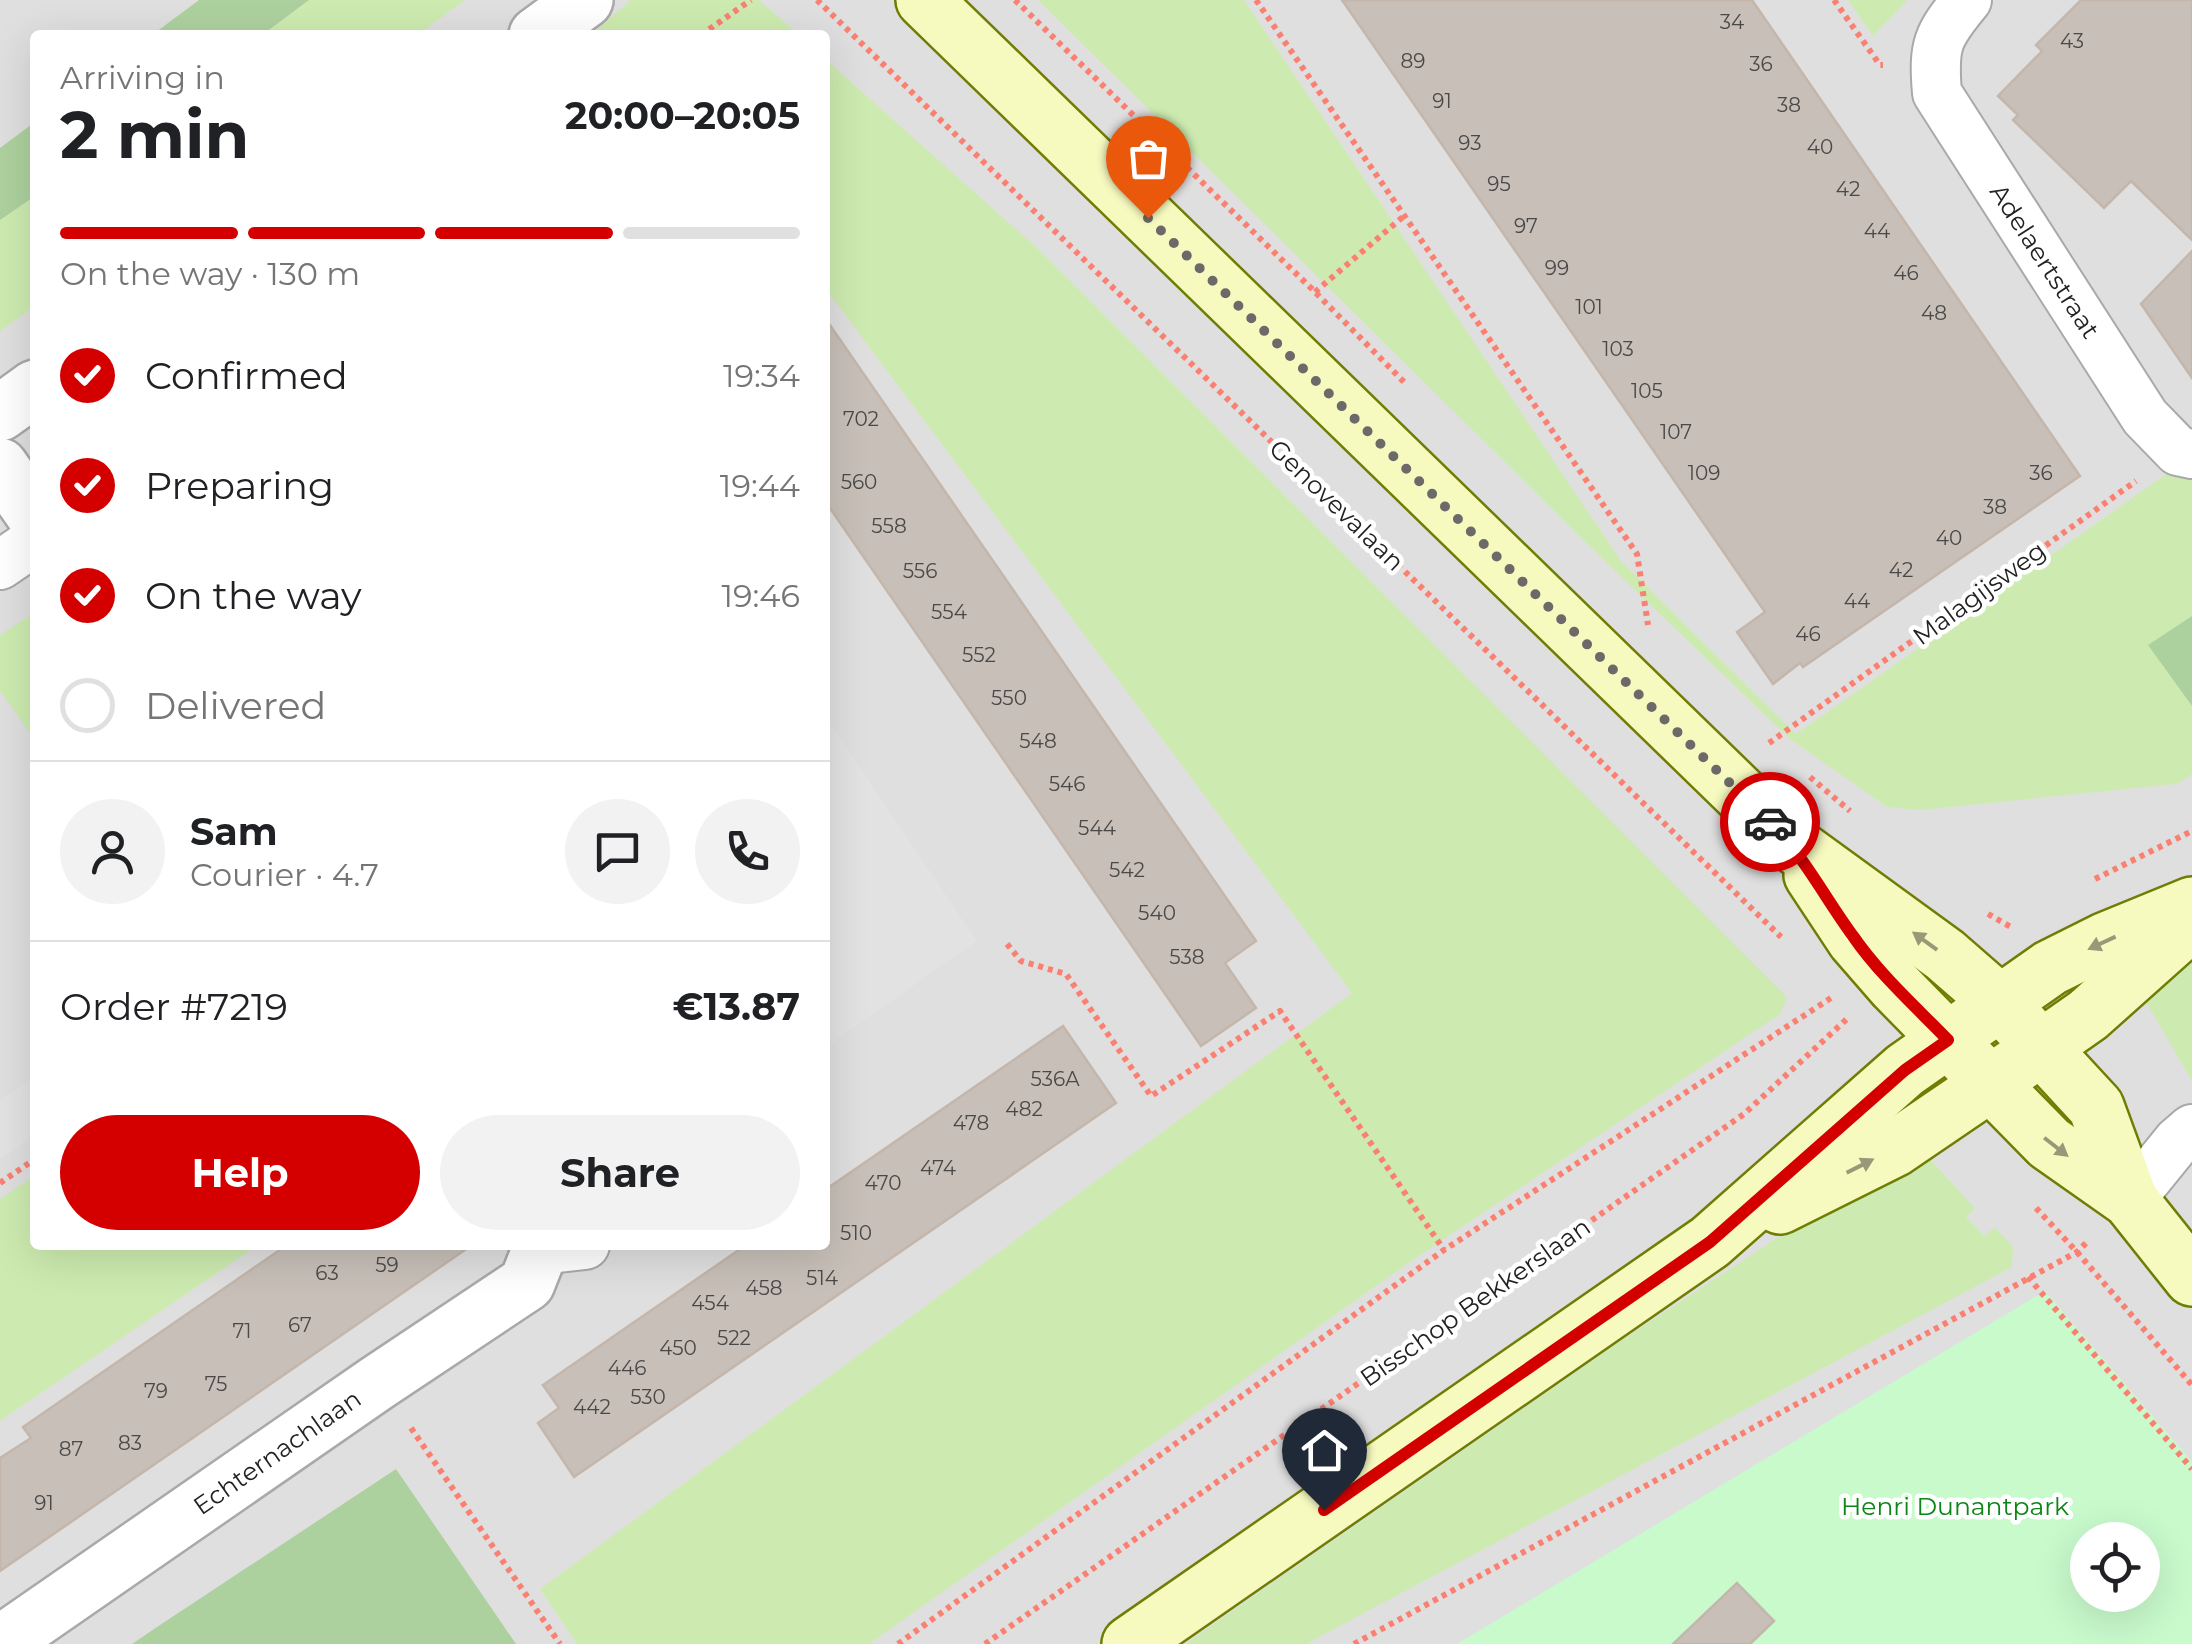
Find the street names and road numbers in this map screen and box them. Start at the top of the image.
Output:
street label: Adelaertstraat [1984,178,2106,344]
street label: Genovevalaan [1263,433,1411,577]
street label: Malagijsweg [1907,535,2051,651]
street label: Bisschop Bekkerslaan [1354,1211,1596,1393]
street label: Echternachlaan [188,1383,366,1521]

